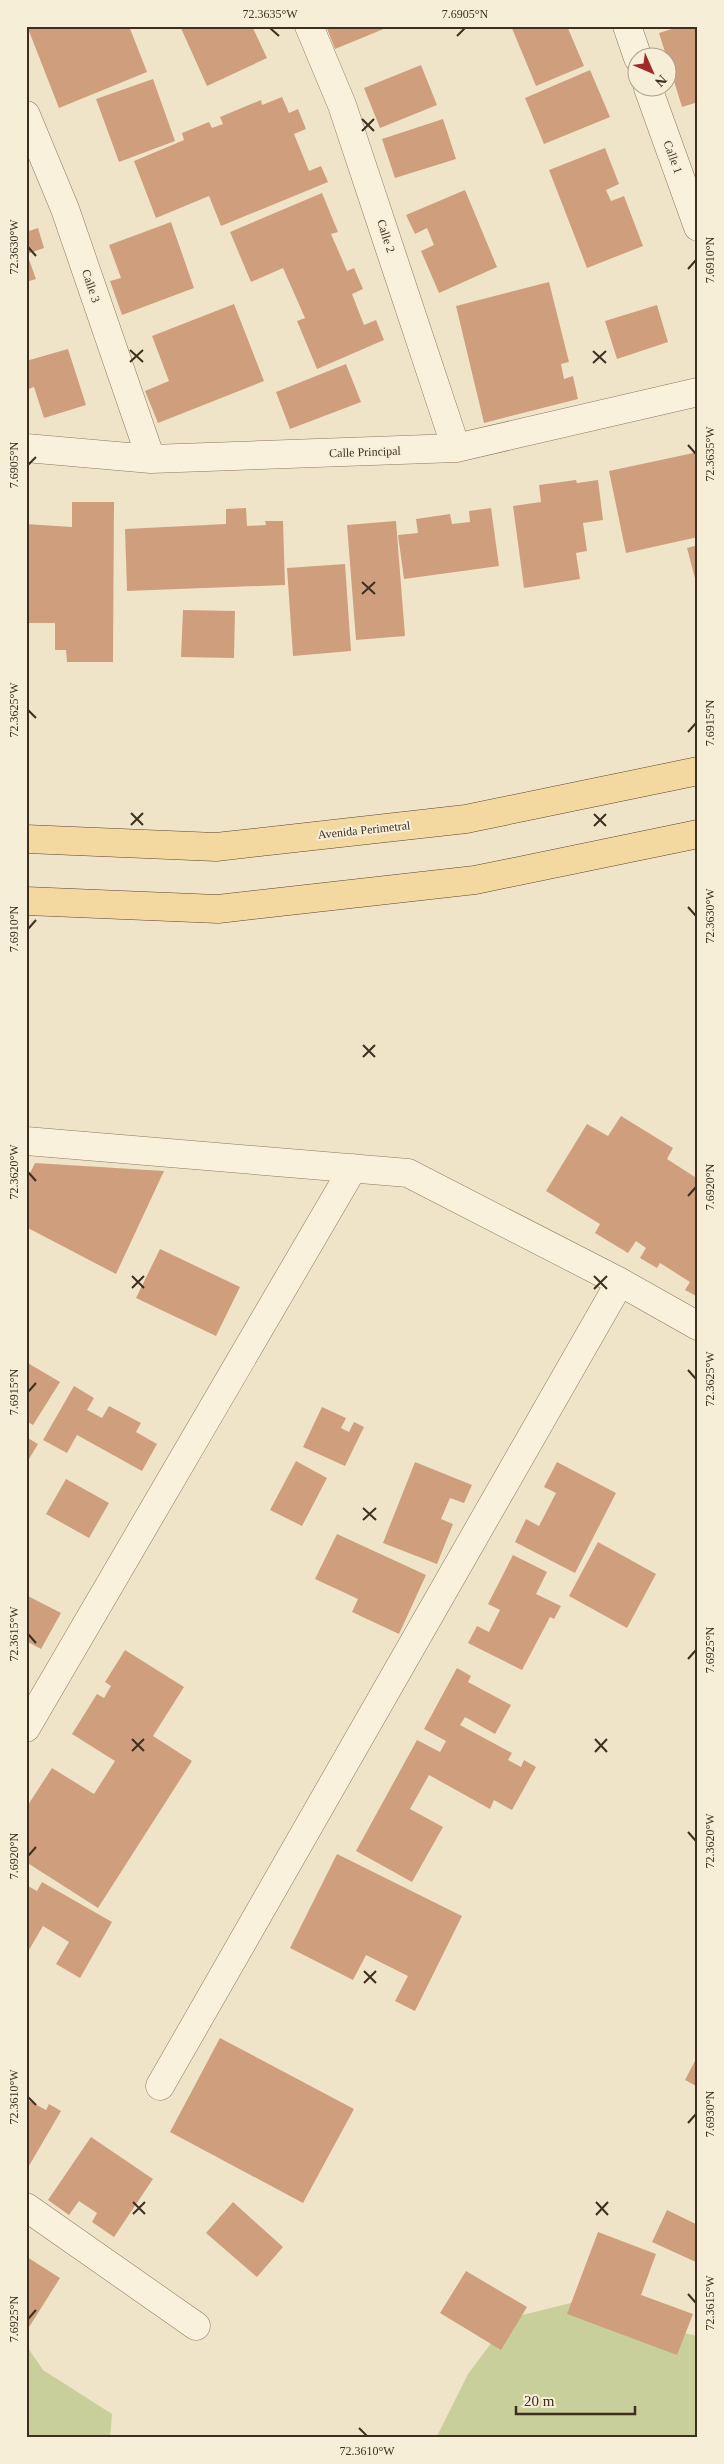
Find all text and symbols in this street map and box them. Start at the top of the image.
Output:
text: 72.3635°W [242,7,298,21]
text: 7.6905°N [442,7,489,21]
north arrow [626,48,676,98]
text: N [652,72,670,90]
street label: Calle 1 [661,138,685,176]
street label: Calle 2 [374,218,398,254]
text: 72.3630°W [7,219,21,275]
text: 7.6910°N [703,236,717,283]
street label: Calle 3 [79,267,103,305]
text: 72.3635°W [703,426,717,482]
text: 7.6905°N [7,441,21,488]
street label: Calle Principal [329,444,402,460]
text: 72.3625°W [7,682,21,738]
text: 7.6915°N [703,699,717,746]
street label: Avenida Perimetral [317,818,412,842]
text: 72.3630°W [703,888,717,944]
text: 7.6910°N [7,905,21,952]
text: 72.3620°W [7,1144,21,1200]
text: 7.6920°N [703,1163,717,1210]
text: 72.3625°W [703,1351,717,1407]
text: 7.6915°N [7,1368,21,1415]
text: 72.3615°W [7,1606,21,1662]
text: 7.6925°N [703,1626,717,1673]
text: 72.3620°W [703,1813,717,1869]
text: 7.6920°N [7,1832,21,1879]
text: 72.3610°W [7,2069,21,2125]
text: 7.6930°N [703,2090,717,2137]
text: 72.3615°W [703,2275,717,2331]
text: 7.6925°N [7,2295,21,2342]
scale bar [516,2384,635,2416]
text: 20 m [524,2393,555,2409]
text: 72.3610°W [339,2444,395,2458]

